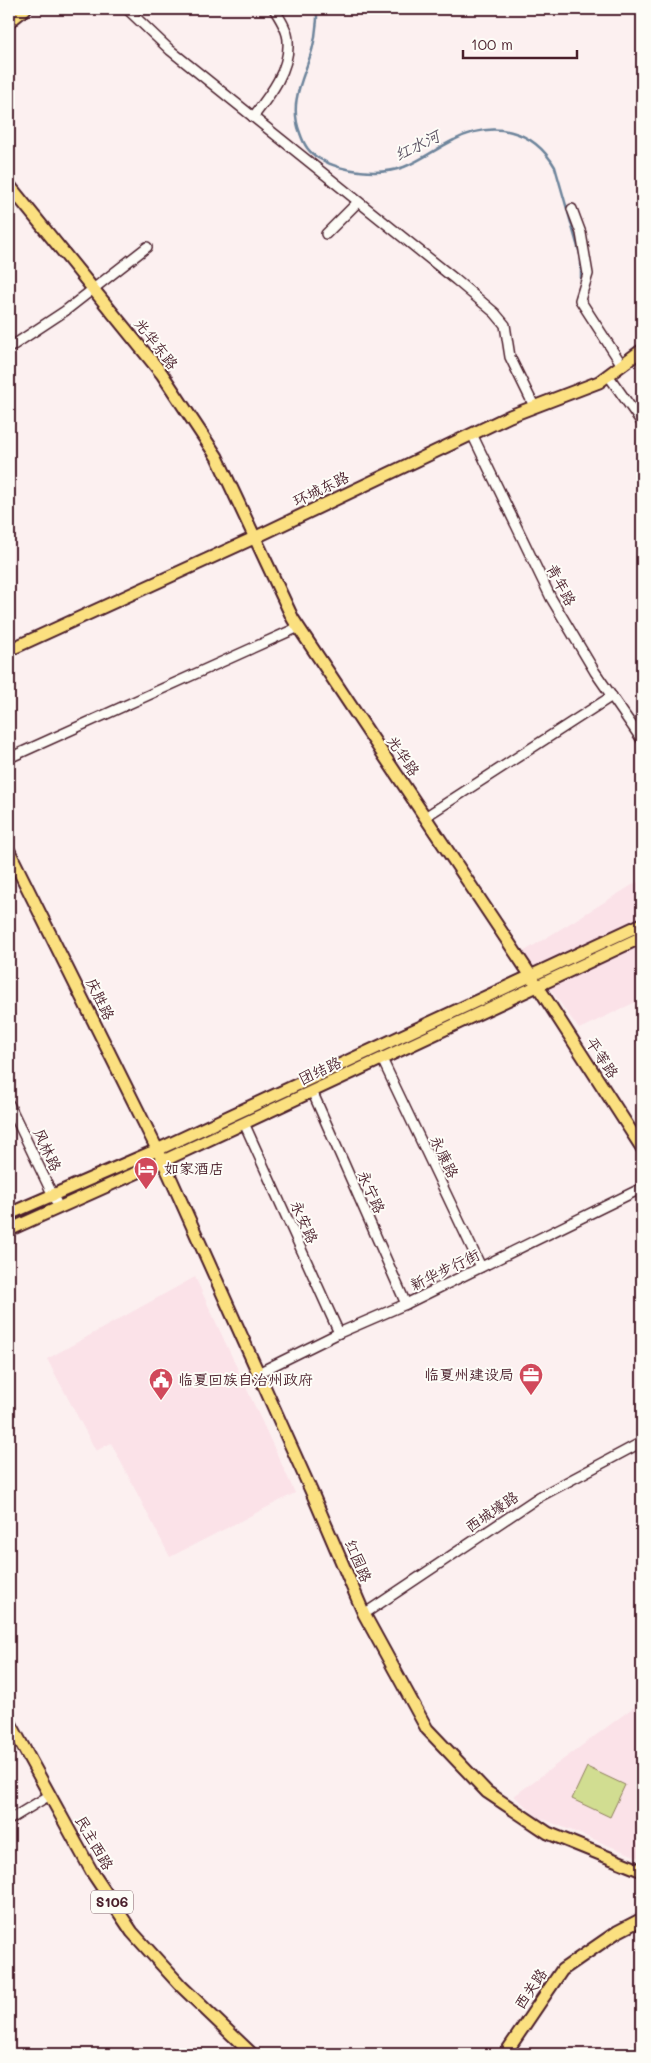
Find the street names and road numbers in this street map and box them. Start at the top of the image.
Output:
street label: 光华东路 [130,314,183,373]
street label: 环城东路 [289,466,352,510]
street label: 青年路 [542,560,581,609]
street label: 光华路 [383,731,425,780]
street label: 庆胜路 [82,974,120,1023]
street label: 平等路 [582,1033,623,1082]
street label: 团结路 [295,1052,344,1089]
street label: 风林路 [29,1125,66,1174]
street label: 永康路 [426,1132,464,1181]
street label: 永宁路 [354,1167,390,1216]
street label: 永安路 [287,1197,323,1246]
street label: 新华步行街 [406,1244,483,1295]
street label: 西城壕路 [461,1486,522,1536]
street label: 红园路 [341,1536,377,1585]
street label: 民主西路 [71,1812,119,1873]
road number: S106 [91,1890,133,1914]
street label: 西关路 [509,1964,551,2013]

